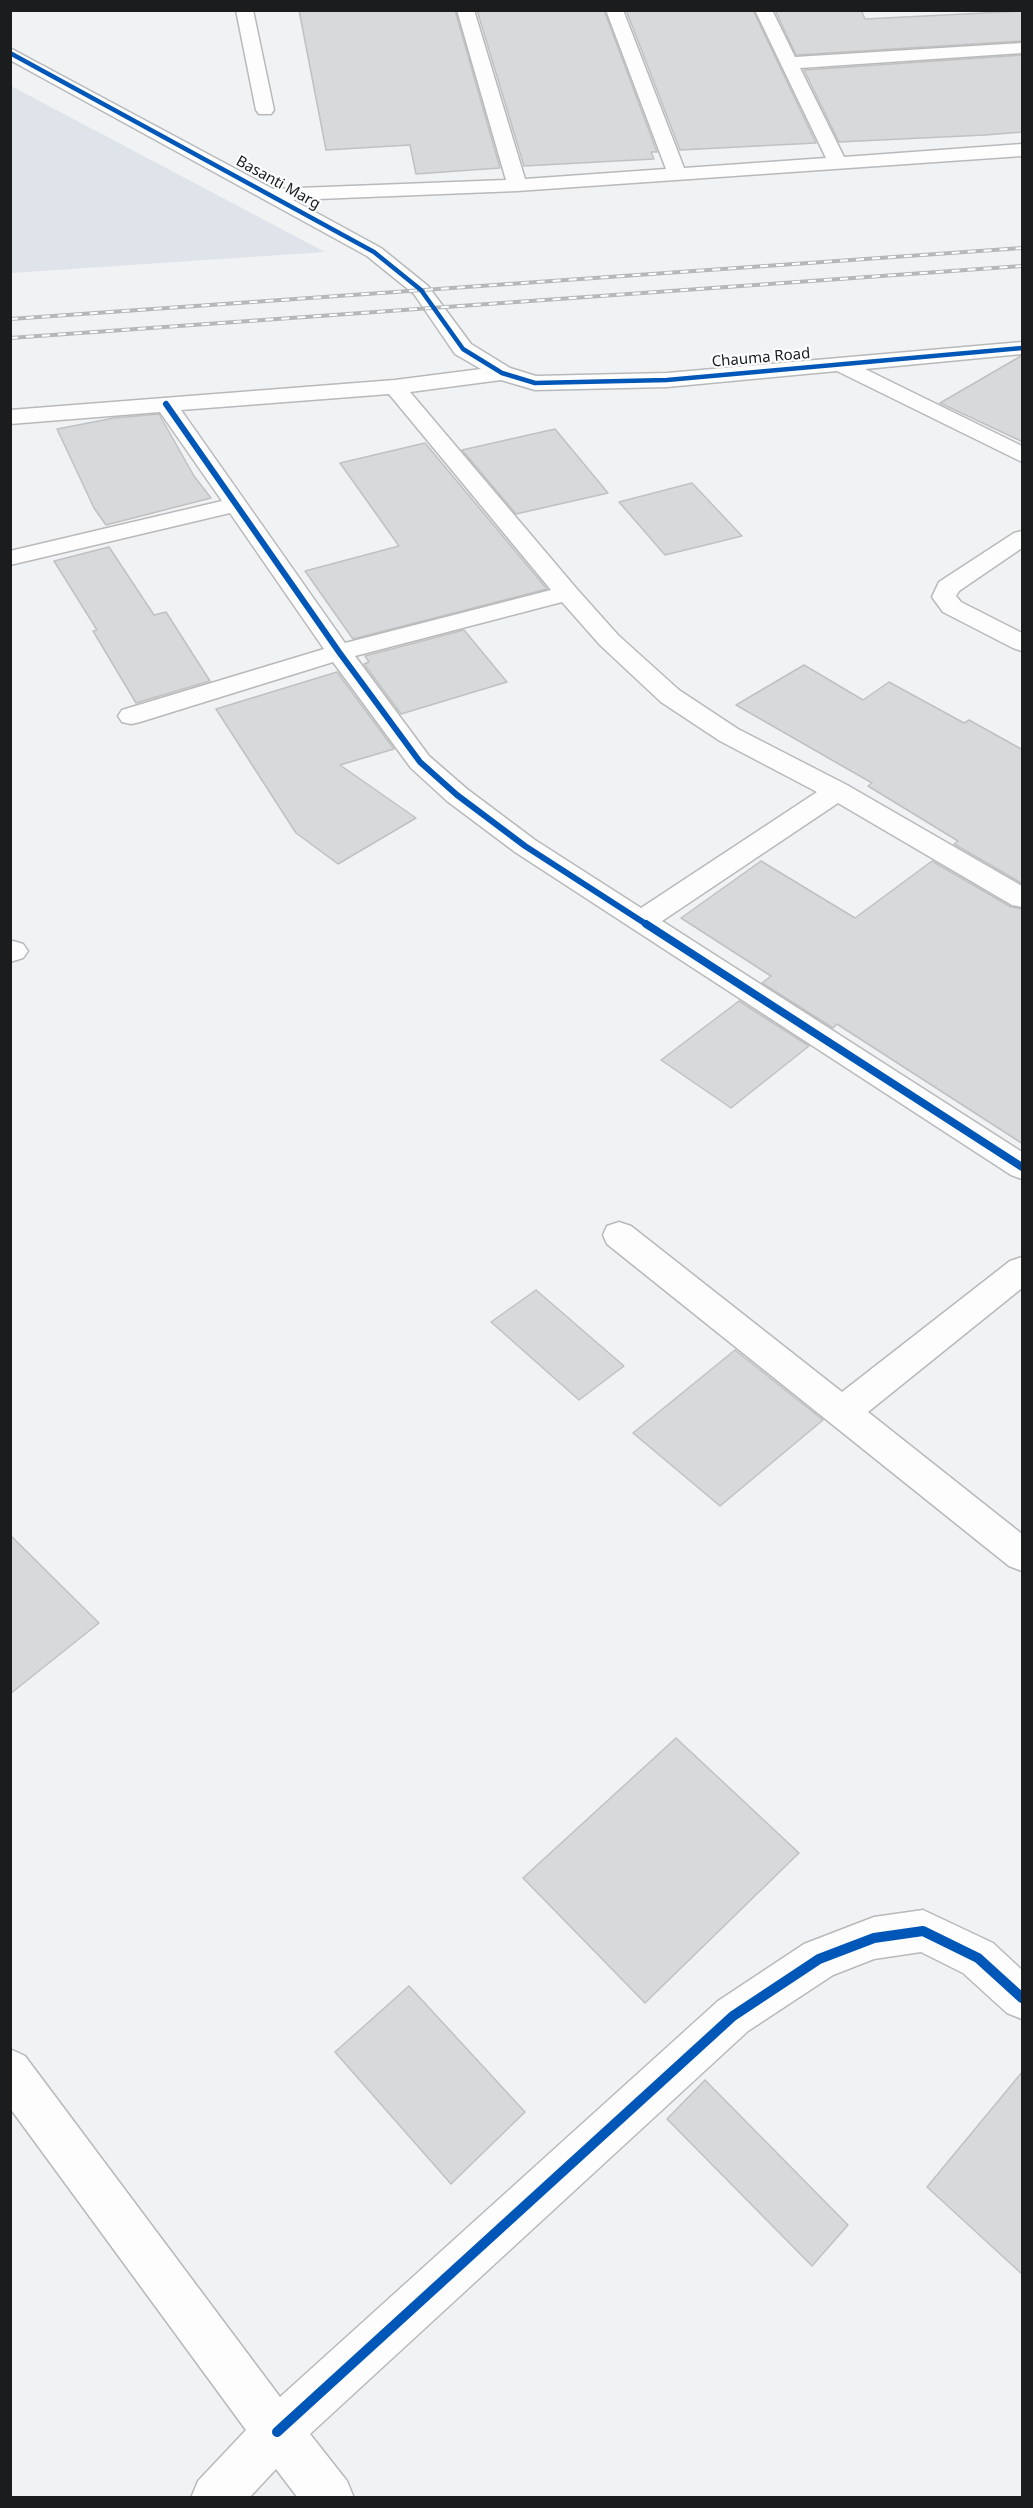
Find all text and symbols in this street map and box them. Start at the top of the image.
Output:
street label: Basanti Marg [233,152,323,214]
street label: Chauma Road [711,345,811,371]

